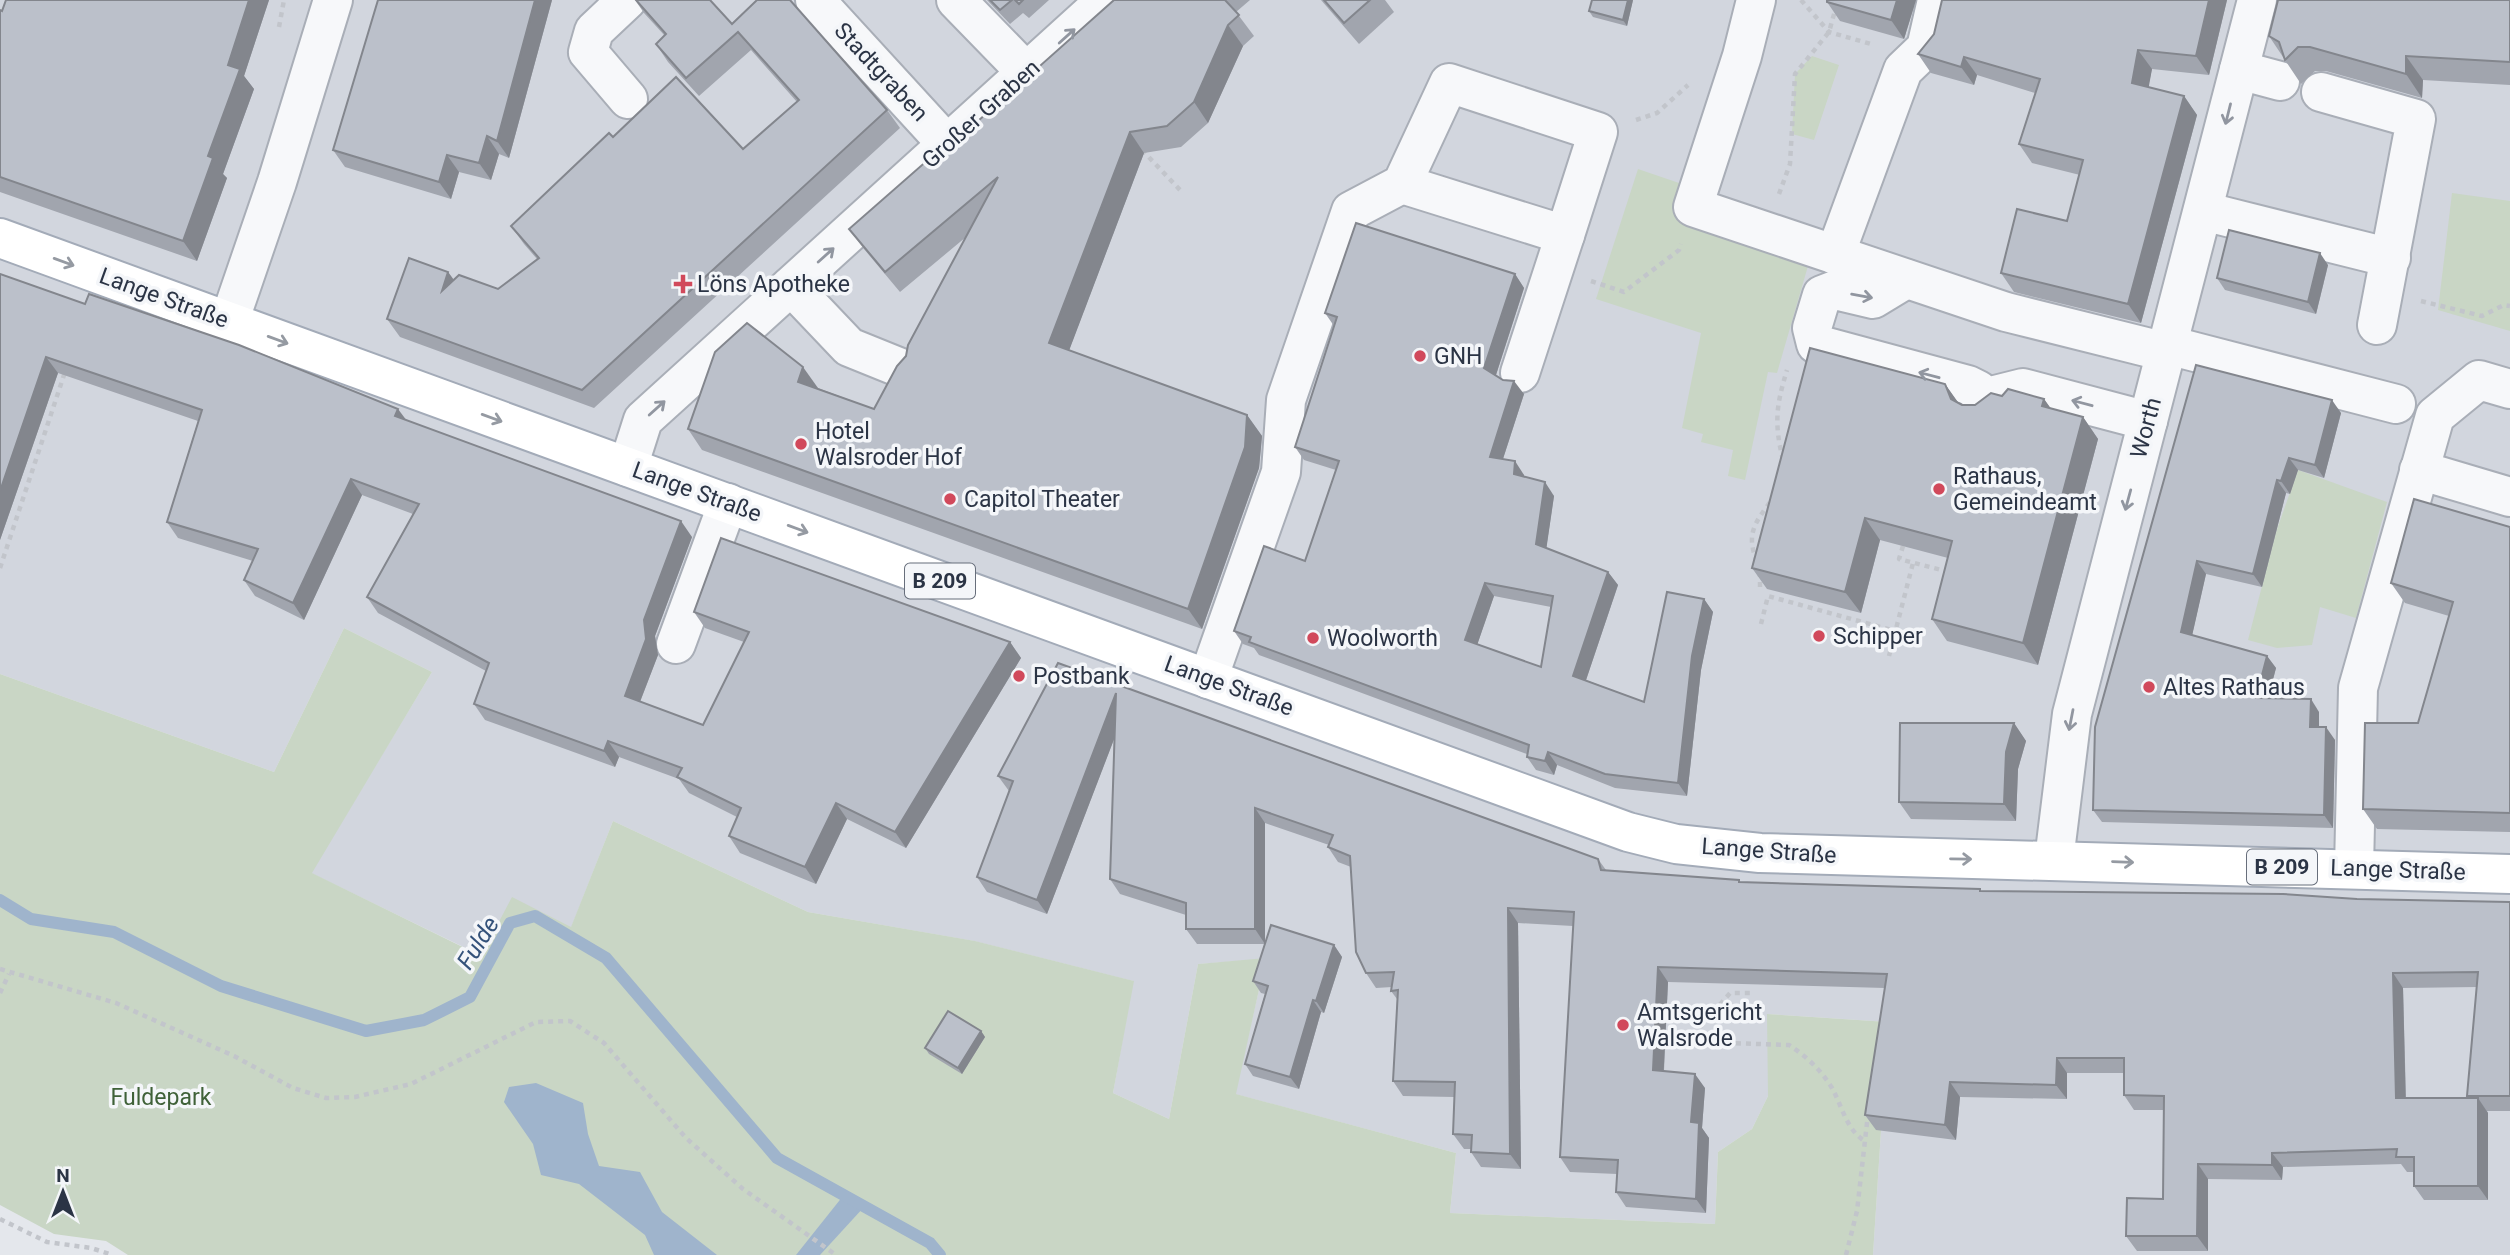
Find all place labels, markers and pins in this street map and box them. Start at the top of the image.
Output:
place label: Löns Apotheke [697,271,850,298]
marker: Löns Apotheke [675,276,691,292]
place label: GNH [1434,343,1482,370]
marker: GNH [1412,348,1428,364]
place label: Hotel Walsroder Hof [815,418,963,471]
marker: Hotel Walsroder Hof [793,436,809,452]
place label: Rathaus, Gemeindeamt [1953,463,2097,516]
marker: Rathaus, Gemeindeamt [1931,481,1947,497]
place label: Capitol Theater [964,486,1120,513]
marker: Capitol Theater [942,491,958,507]
place label: Schipper [1833,623,1923,650]
place label: Woolworth [1327,625,1438,652]
marker: Schipper [1811,628,1827,644]
marker: Woolworth [1305,630,1321,646]
place label: Postbank [1033,663,1130,690]
marker: Postbank [1011,668,1027,684]
place label: Altes Rathaus [2163,674,2305,701]
marker: Altes Rathaus [2141,679,2157,695]
place label: Amtsgericht Walsrode [1637,999,1762,1052]
marker: Amtsgericht Walsrode [1615,1017,1631,1033]

